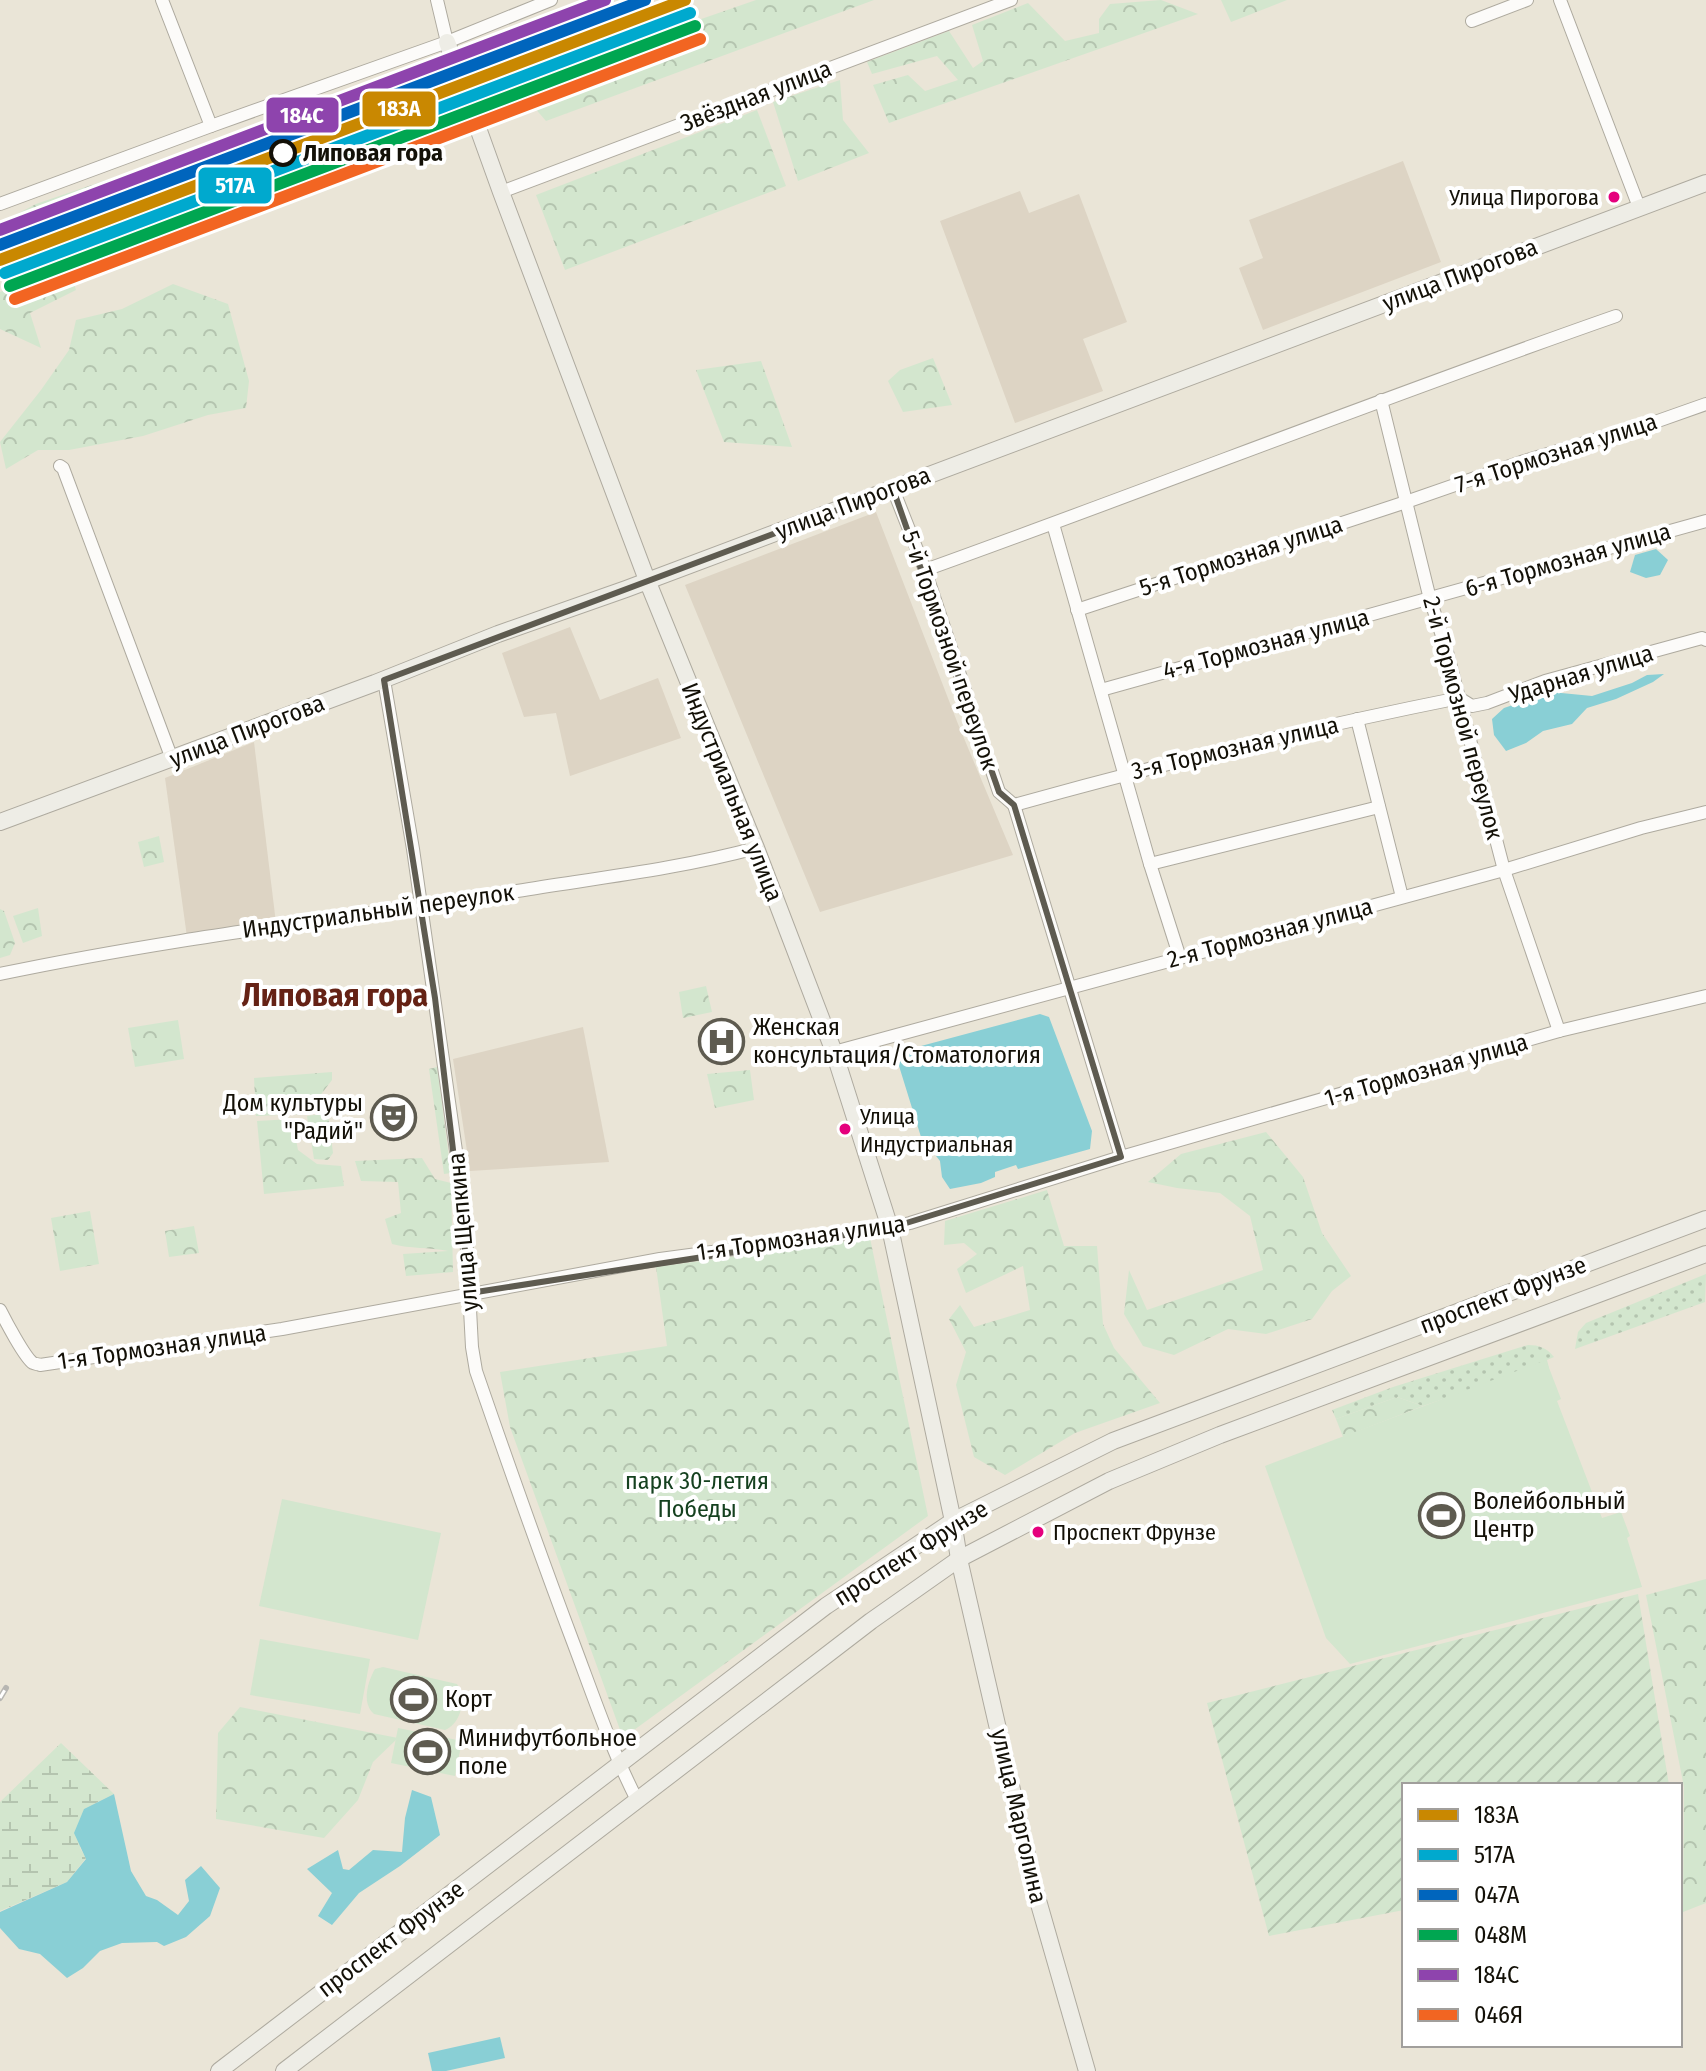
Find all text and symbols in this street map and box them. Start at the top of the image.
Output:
street label: Звёздная улица [677,54,835,138]
line badge: 183А [361,90,437,128]
text: 183А [377,95,422,122]
line badge: 184С [265,96,340,134]
text: 184С [280,102,324,129]
place label: Липовая гора [303,139,443,167]
marker: Липовая гора [270,140,296,166]
line badge: 517А [197,166,273,205]
text: 517А [215,172,256,199]
place label: Улица Пирогова [1448,184,1599,211]
marker: Улица Пирогова [1606,189,1622,205]
street label: улица Пирогова [1379,233,1541,317]
street label: 7-я Тормозная улица [1452,407,1660,499]
street label: улица Пирогова [772,461,934,545]
street label: 5-я Тормозная улица [1136,510,1346,602]
street label: 6-я Тормозная улица [1462,517,1674,603]
street label: 5-й Тормозной переулок [896,527,1004,774]
street label: 2-й Тормозной переулок [1417,594,1509,843]
street label: 4-я Тормозная улица [1160,603,1372,685]
street label: Ударная улица [1505,639,1656,710]
street label: Индустриальная улица [675,679,789,905]
street label: улица Пирогова [166,689,328,773]
street label: 3-я Тормозная улица [1129,711,1341,785]
street label: Индустриальный переулок [240,878,516,944]
street label: 2-я Тормозная улица [1164,892,1376,974]
district label: Липовая гора [242,976,428,1014]
place label: Женская консультация/Стоматология [753,1013,1041,1069]
hospital icon: Женская консультация/Стоматология [698,1017,746,1065]
street label: 1-я Тормозная улица [1321,1028,1531,1112]
place label: Дом культуры "Радий" [222,1089,363,1145]
theatre icon: Дом культуры "Радий" [370,1093,418,1141]
place label: Улица Индустриальная [859,1103,1013,1158]
marker: Улица Индустриальная [837,1121,853,1137]
street label: улица Щепкина [442,1152,484,1312]
street label: 1-я Тормозная улица [695,1210,907,1266]
street label: проспект Фрунзе [1416,1250,1590,1340]
street label: 1-я Тормозная улица [56,1319,268,1375]
park label: парк 30-летия Победы [625,1467,769,1523]
place label: Волейбольный Центр [1473,1487,1626,1543]
sports icon: Волейбольный Центр [1418,1491,1466,1539]
street label: проспект Фрунзе [829,1495,993,1611]
place label: Проспект Фрунзе [1053,1519,1216,1546]
marker: Проспект Фрунзе [1030,1524,1046,1540]
sports icon: Корт [390,1675,438,1723]
place label: Корт [445,1685,492,1713]
place label: Минифутбольное поле [458,1724,637,1780]
street label: улица Марголина [985,1726,1053,1906]
sports icon: Минифутбольное поле [403,1728,451,1776]
legend [1402,1783,1682,2047]
text: 183А [1474,1801,1519,1829]
text: 517А [1474,1841,1515,1869]
street label: проспект Фрунзе [312,1875,470,2003]
text: 047А [1474,1881,1520,1909]
text: 048М [1474,1921,1527,1949]
text: 184С [1474,1961,1519,1989]
text: 046Я [1474,2001,1523,2029]

